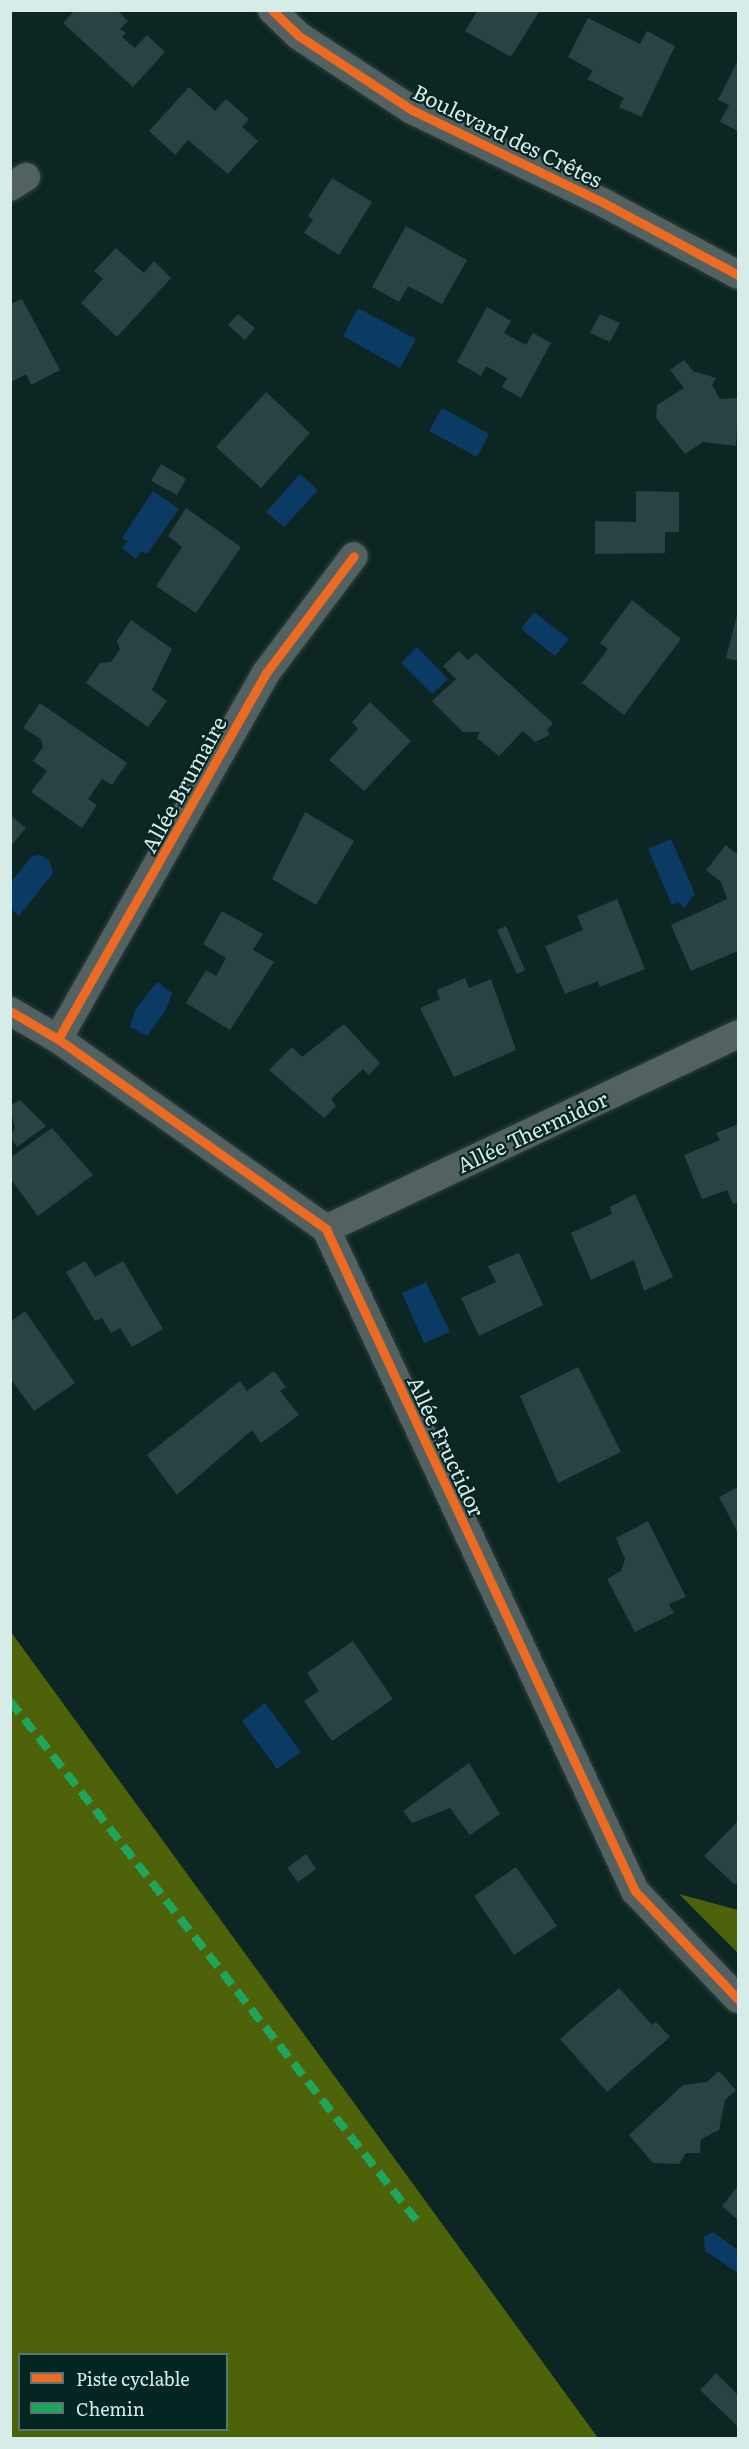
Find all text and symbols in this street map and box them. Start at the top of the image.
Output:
street label: Boulevard des Crêtes [409,78,607,192]
street label: Allée Brumaire [135,712,231,856]
street label: Allée Thermidor [452,1085,612,1177]
street label: Allée Fructidor [404,1372,490,1520]
legend [18,2353,228,2431]
text: Piste cyclable [76,2365,190,2392]
text: Chemin [76,2395,145,2422]

